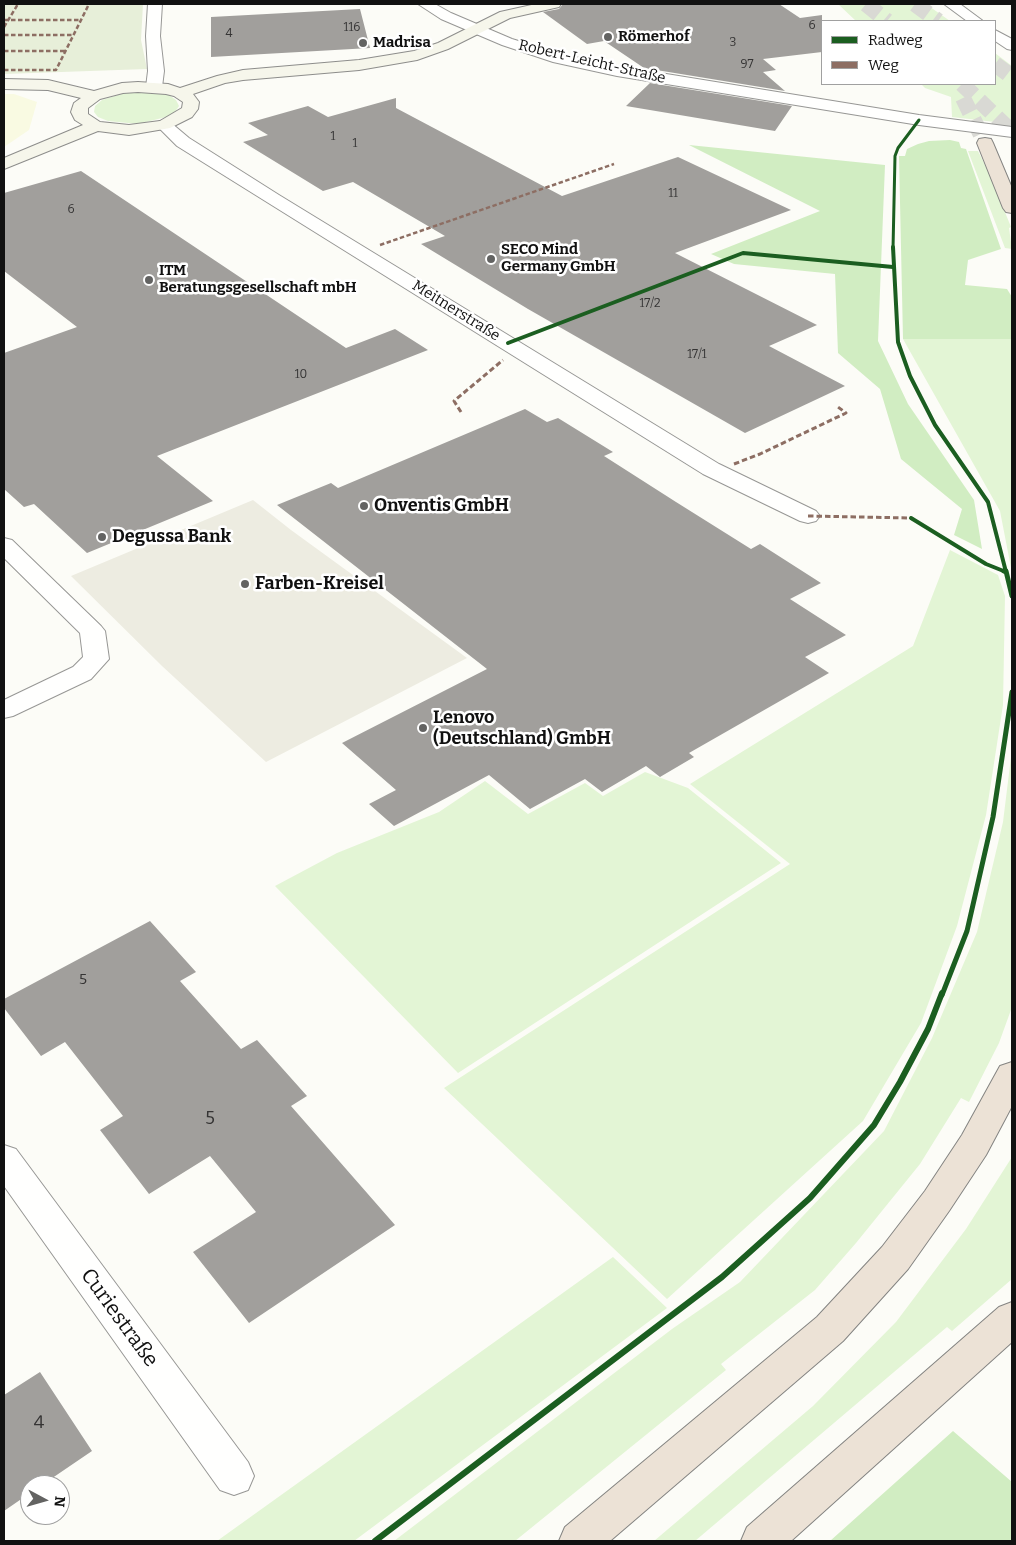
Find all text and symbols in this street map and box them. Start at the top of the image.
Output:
house number: 6 [808,19,816,33]
legend [821,20,996,85]
house number: 116 [344,21,360,35]
house number: 4 [225,27,233,41]
place label: Römerhof [618,28,689,46]
marker: Römerhof [602,31,614,43]
text: Radweg [868,31,923,49]
place label: Madrisa [373,34,431,52]
street label: Robert-Leicht-Straße [517,36,667,88]
house number: 3 [730,36,736,50]
marker: Madrisa [357,37,369,49]
text: Weg [868,56,899,74]
house number: 97 [741,58,753,72]
house number: 1 [331,130,335,144]
house number: 1 [353,137,357,151]
house number: 11 [668,187,678,201]
house number: 6 [67,203,75,217]
place label: SECO Mind Germany GmbH [501,241,616,276]
marker: SECO Mind Germany GmbH [485,253,497,265]
place label: ITM Beratungsgesellschaft mbH [159,262,357,297]
marker: ITM Beratungsgesellschaft mbH [143,274,155,286]
street label: Meitnerstraße [409,277,503,345]
house number: 17/2 [639,297,661,311]
house number: 17/1 [687,348,707,362]
house number: 10 [295,368,307,382]
place label: Onventis GmbH [374,495,509,517]
marker: Onventis GmbH [358,500,370,512]
place label: Degussa Bank [112,526,231,548]
marker: Degussa Bank [96,531,108,543]
place label: Farben-Kreisel [255,573,384,595]
marker: Farben-Kreisel [239,578,251,590]
place label: Lenovo (Deutschland) GmbH [433,707,611,750]
marker: Lenovo (Deutschland) GmbH [417,722,429,734]
house number: 5 [79,971,87,989]
house number: 5 [205,1108,215,1130]
street label: Curiestraße [75,1264,163,1372]
house number: 4 [34,1412,44,1434]
north arrow [20,1475,70,1525]
text: N [50,1495,68,1508]

